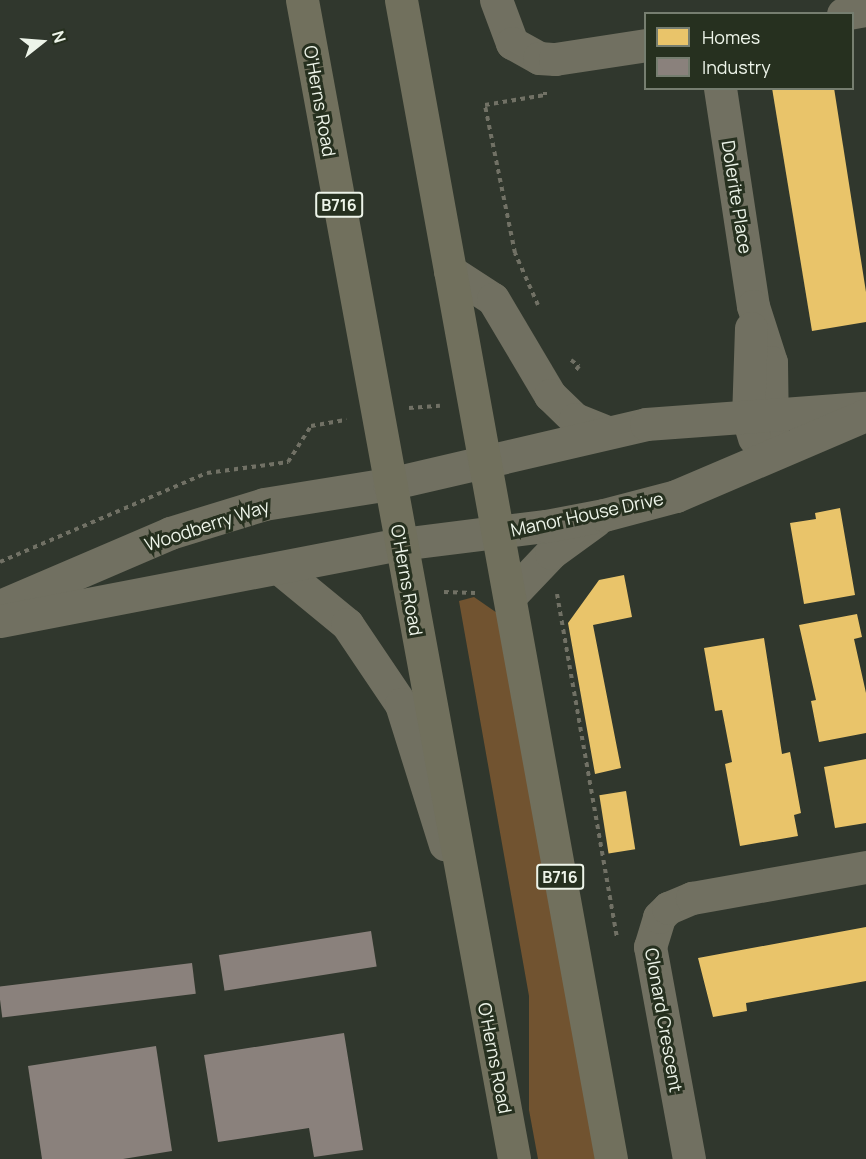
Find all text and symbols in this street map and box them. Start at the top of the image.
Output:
north arrow [12,12,72,72]
legend [644,12,854,90]
text: Homes [702,25,760,49]
text: N [47,28,71,45]
street label: O'Herns Road [300,44,340,158]
text: Industry [702,55,771,79]
street label: Dolerite Place [717,139,757,255]
road number: B716 [315,192,363,218]
street label: Manor House Drive [509,487,665,541]
street label: Woodberry Way [142,495,272,555]
street label: O'Herns Road [387,523,427,637]
road number: B716 [536,864,584,890]
street label: Clonard Crescent [641,946,687,1094]
street label: O'Herns Road [474,1001,516,1115]

